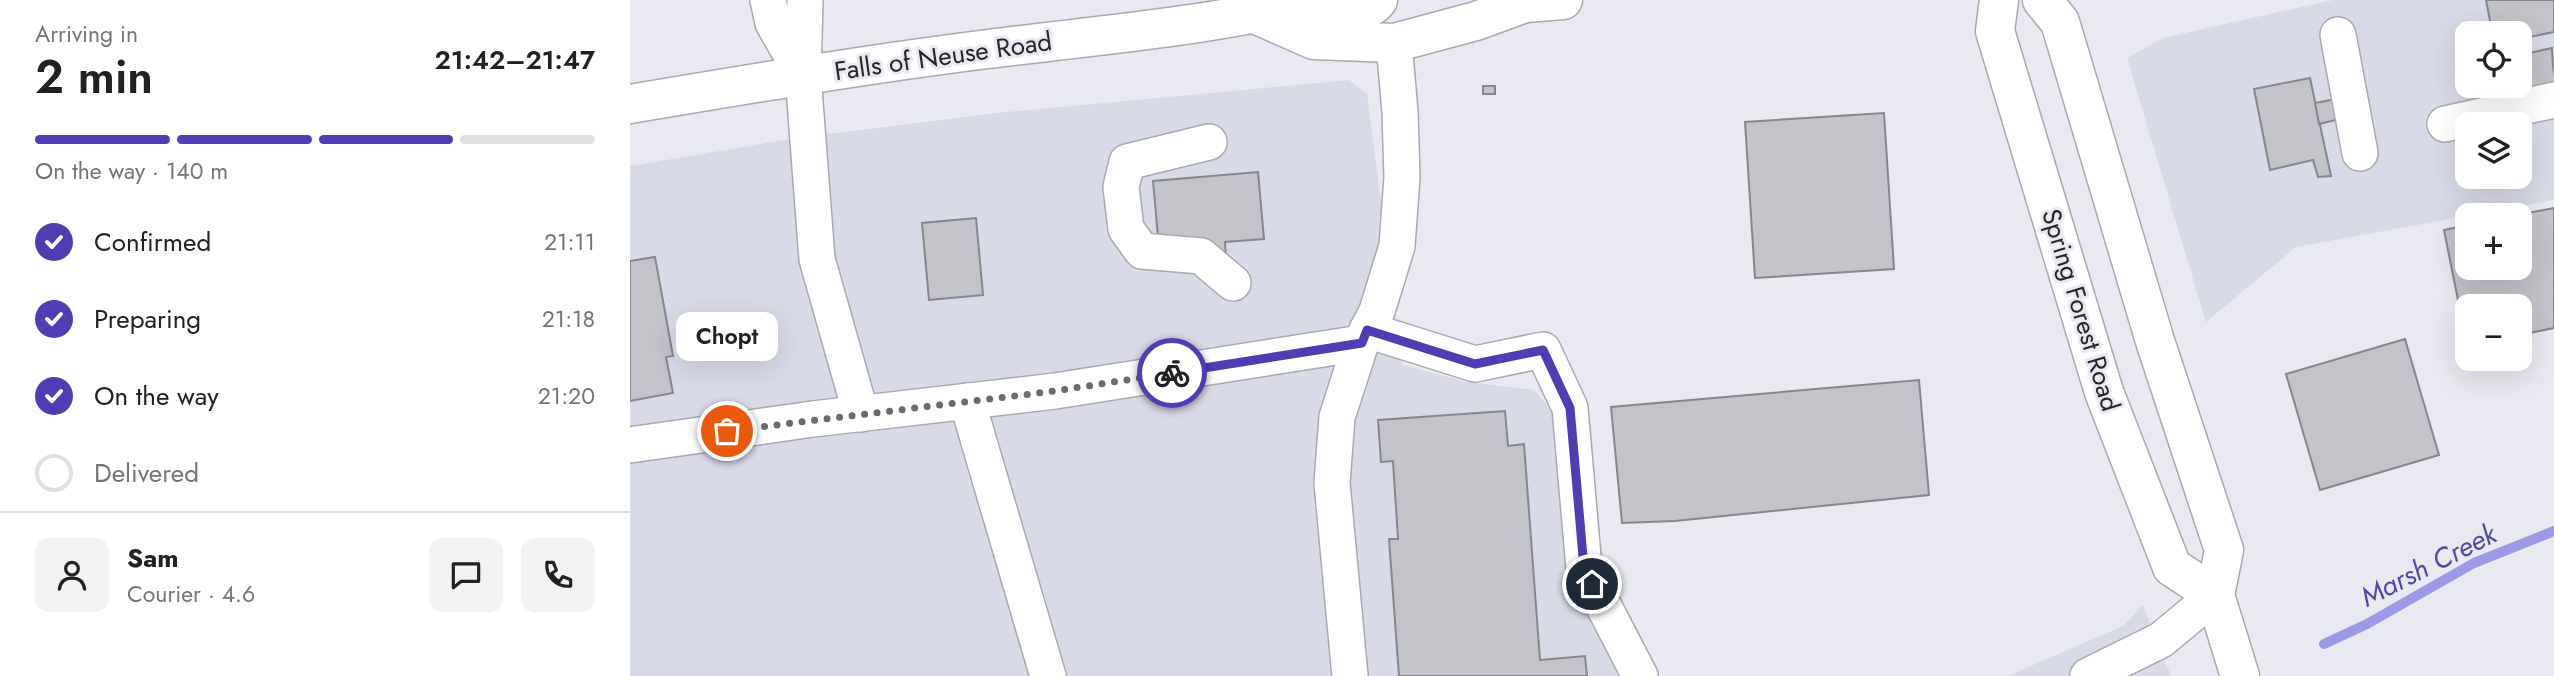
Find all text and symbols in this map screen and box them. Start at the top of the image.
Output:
text: Arriving in [35,17,138,51]
map controls [2455,21,2532,371]
button: locate [2455,21,2532,98]
street label: Falls of Neuse Road [832,22,1054,90]
text: 21:42–21:47 [435,41,595,79]
text: 2 min [35,44,153,110]
button: layers [2455,112,2532,189]
text: On the way · 140 m [35,154,228,188]
button: + [2455,203,2532,280]
street label: Spring Forest Road [2032,204,2130,416]
icon: check [35,223,73,261]
text: Confirmed [94,223,211,261]
text: 21:11 [544,225,595,259]
button: − [2455,294,2532,371]
icon: check [35,300,73,338]
text: Preparing [94,300,201,338]
text: 21:18 [542,302,595,336]
callout: Chopt [676,312,778,361]
text: Chopt [696,319,758,353]
courier [1137,338,1207,408]
icon: bike [1153,354,1191,392]
icon: check [35,377,73,415]
text: On the way [94,377,219,415]
text: 21:20 [538,379,595,413]
pin [697,401,757,461]
icon: bag [708,412,746,450]
text: Delivered [94,454,199,492]
water label: Marsh Creek [2353,513,2504,617]
button: person [35,538,109,612]
button: chat [429,538,503,612]
button: phone [521,538,595,612]
text: Sam [127,539,179,577]
pin [1562,554,1622,614]
icon: home [1573,565,1611,603]
text: Courier · 4.6 [127,577,255,611]

